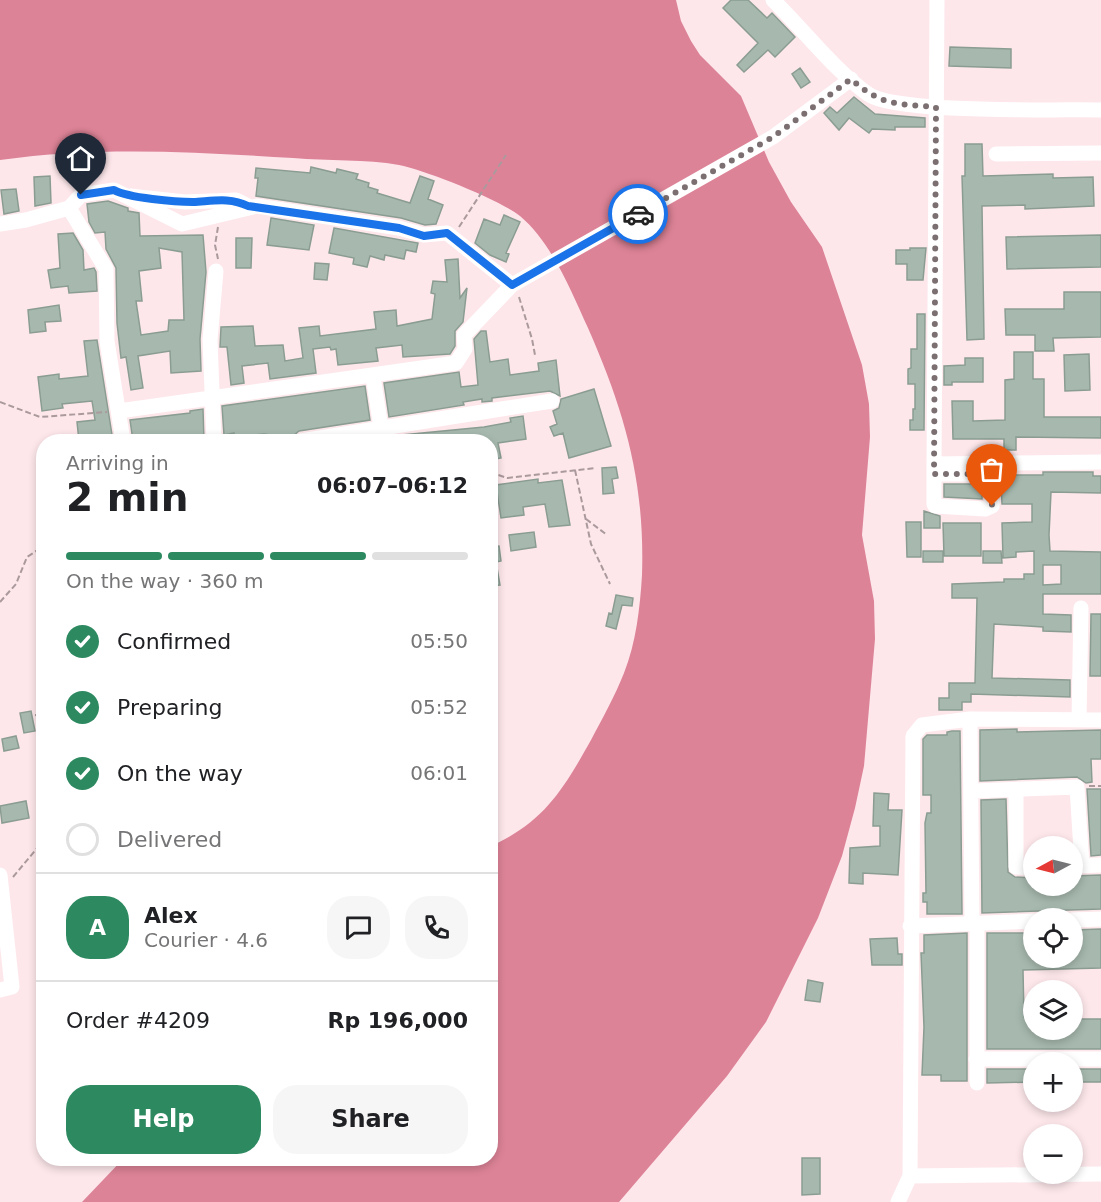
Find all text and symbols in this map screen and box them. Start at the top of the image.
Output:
pin [55,133,106,195]
icon: home [64,142,97,175]
courier [608,184,668,244]
icon: car [622,198,655,231]
pin [966,444,1017,506]
text: Arriving in [66,451,169,475]
icon: bag [975,453,1008,486]
text: 06:07–06:12 [317,473,468,498]
text: 2 min [66,475,188,520]
text: On the way · 360 m [66,569,264,593]
icon: check [66,625,99,658]
text: Confirmed [117,629,231,654]
text: 05:50 [410,629,468,653]
icon: check [66,691,99,724]
text: Preparing [117,695,223,720]
text: 05:52 [410,695,468,719]
icon: check [66,757,99,790]
text: On the way [117,761,243,786]
text: 06:01 [410,761,468,785]
text: Delivered [117,827,222,852]
north arrow [1023,836,1083,896]
map controls [1023,836,1083,1184]
button: chat [327,896,390,959]
button: phone [405,896,468,959]
text: Alex [144,903,198,928]
button: locate [1023,908,1083,968]
text: A [89,915,106,940]
text: Courier · 4.6 [144,928,268,952]
button: layers [1023,980,1083,1040]
text: Order #4209 [66,1008,210,1033]
text: Rp 196,000 [327,1008,468,1033]
button: + [1023,1052,1083,1112]
button: Help [66,1085,261,1154]
button: Share [273,1085,468,1154]
button: − [1023,1124,1083,1184]

